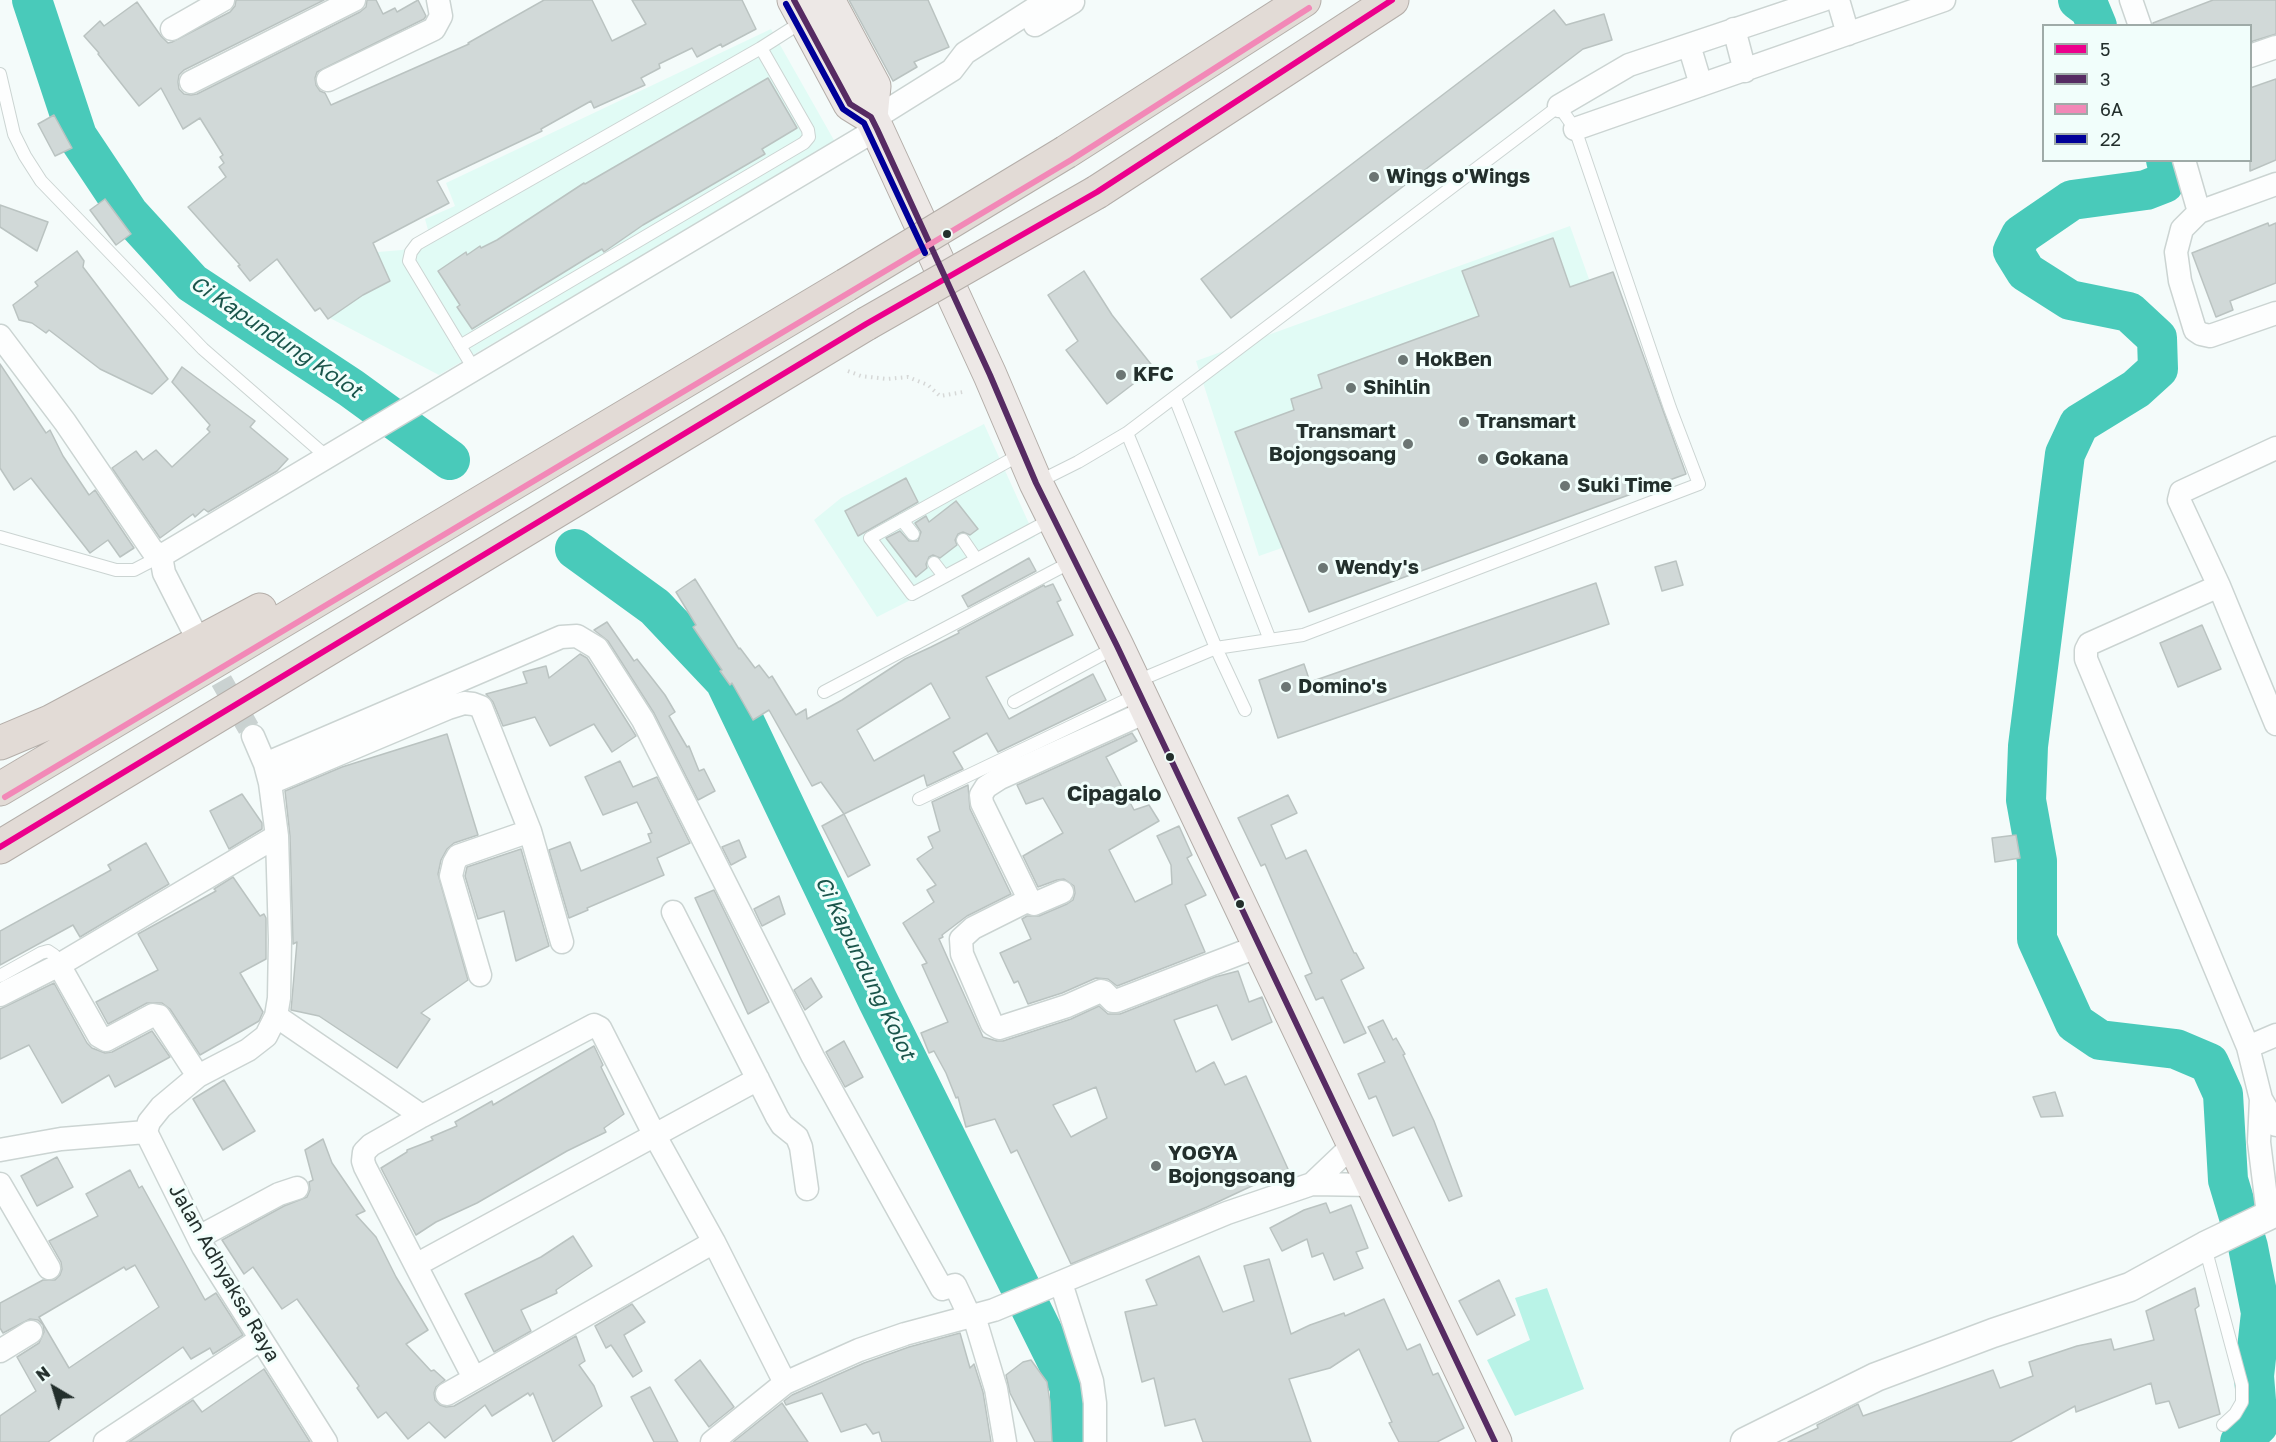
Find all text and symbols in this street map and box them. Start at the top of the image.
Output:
legend [2042,24,2252,162]
text: 5 [2100,38,2110,60]
text: 3 [2100,68,2111,90]
text: 6A [2100,98,2123,120]
text: 22 [2100,128,2121,150]
place label: Wings o'Wings [1386,165,1530,189]
marker: Wings o'Wings [1367,170,1381,184]
unlabelled marker [941,228,953,240]
water label: Ci Kapundung Kolot [186,270,366,404]
place label: HokBen [1415,348,1492,372]
marker: HokBen [1396,353,1410,367]
place label: KFC [1133,363,1174,387]
marker: KFC [1114,368,1128,382]
place label: Shihlin [1363,376,1430,400]
marker: Shihlin [1344,381,1358,395]
place label: Transmart [1476,410,1576,434]
marker: Transmart [1457,415,1471,429]
place label: Transmart Bojongsoang [1269,420,1396,467]
marker: Transmart Bojongsoang [1401,437,1415,451]
place label: Gokana [1495,447,1568,471]
marker: Gokana [1476,452,1490,466]
place label: Suki Time [1577,474,1672,498]
marker: Suki Time [1558,479,1572,493]
place label: Wendy's [1335,556,1419,580]
marker: Wendy's [1316,561,1330,575]
place label: Domino's [1298,675,1387,699]
marker: Domino's [1279,680,1293,694]
unlabelled marker [1164,751,1176,763]
district label: Cipagalo [1067,781,1161,807]
water label: Ci Kapundung Kolot [810,872,920,1064]
unlabelled marker [1234,898,1246,910]
place label: YOGYA Bojongsoang [1168,1142,1295,1189]
marker: YOGYA Bojongsoang [1149,1159,1163,1173]
street label: Jalan Adhyaksa Raya [163,1180,285,1366]
north arrow [24,1358,84,1418]
text: N [32,1362,54,1385]

